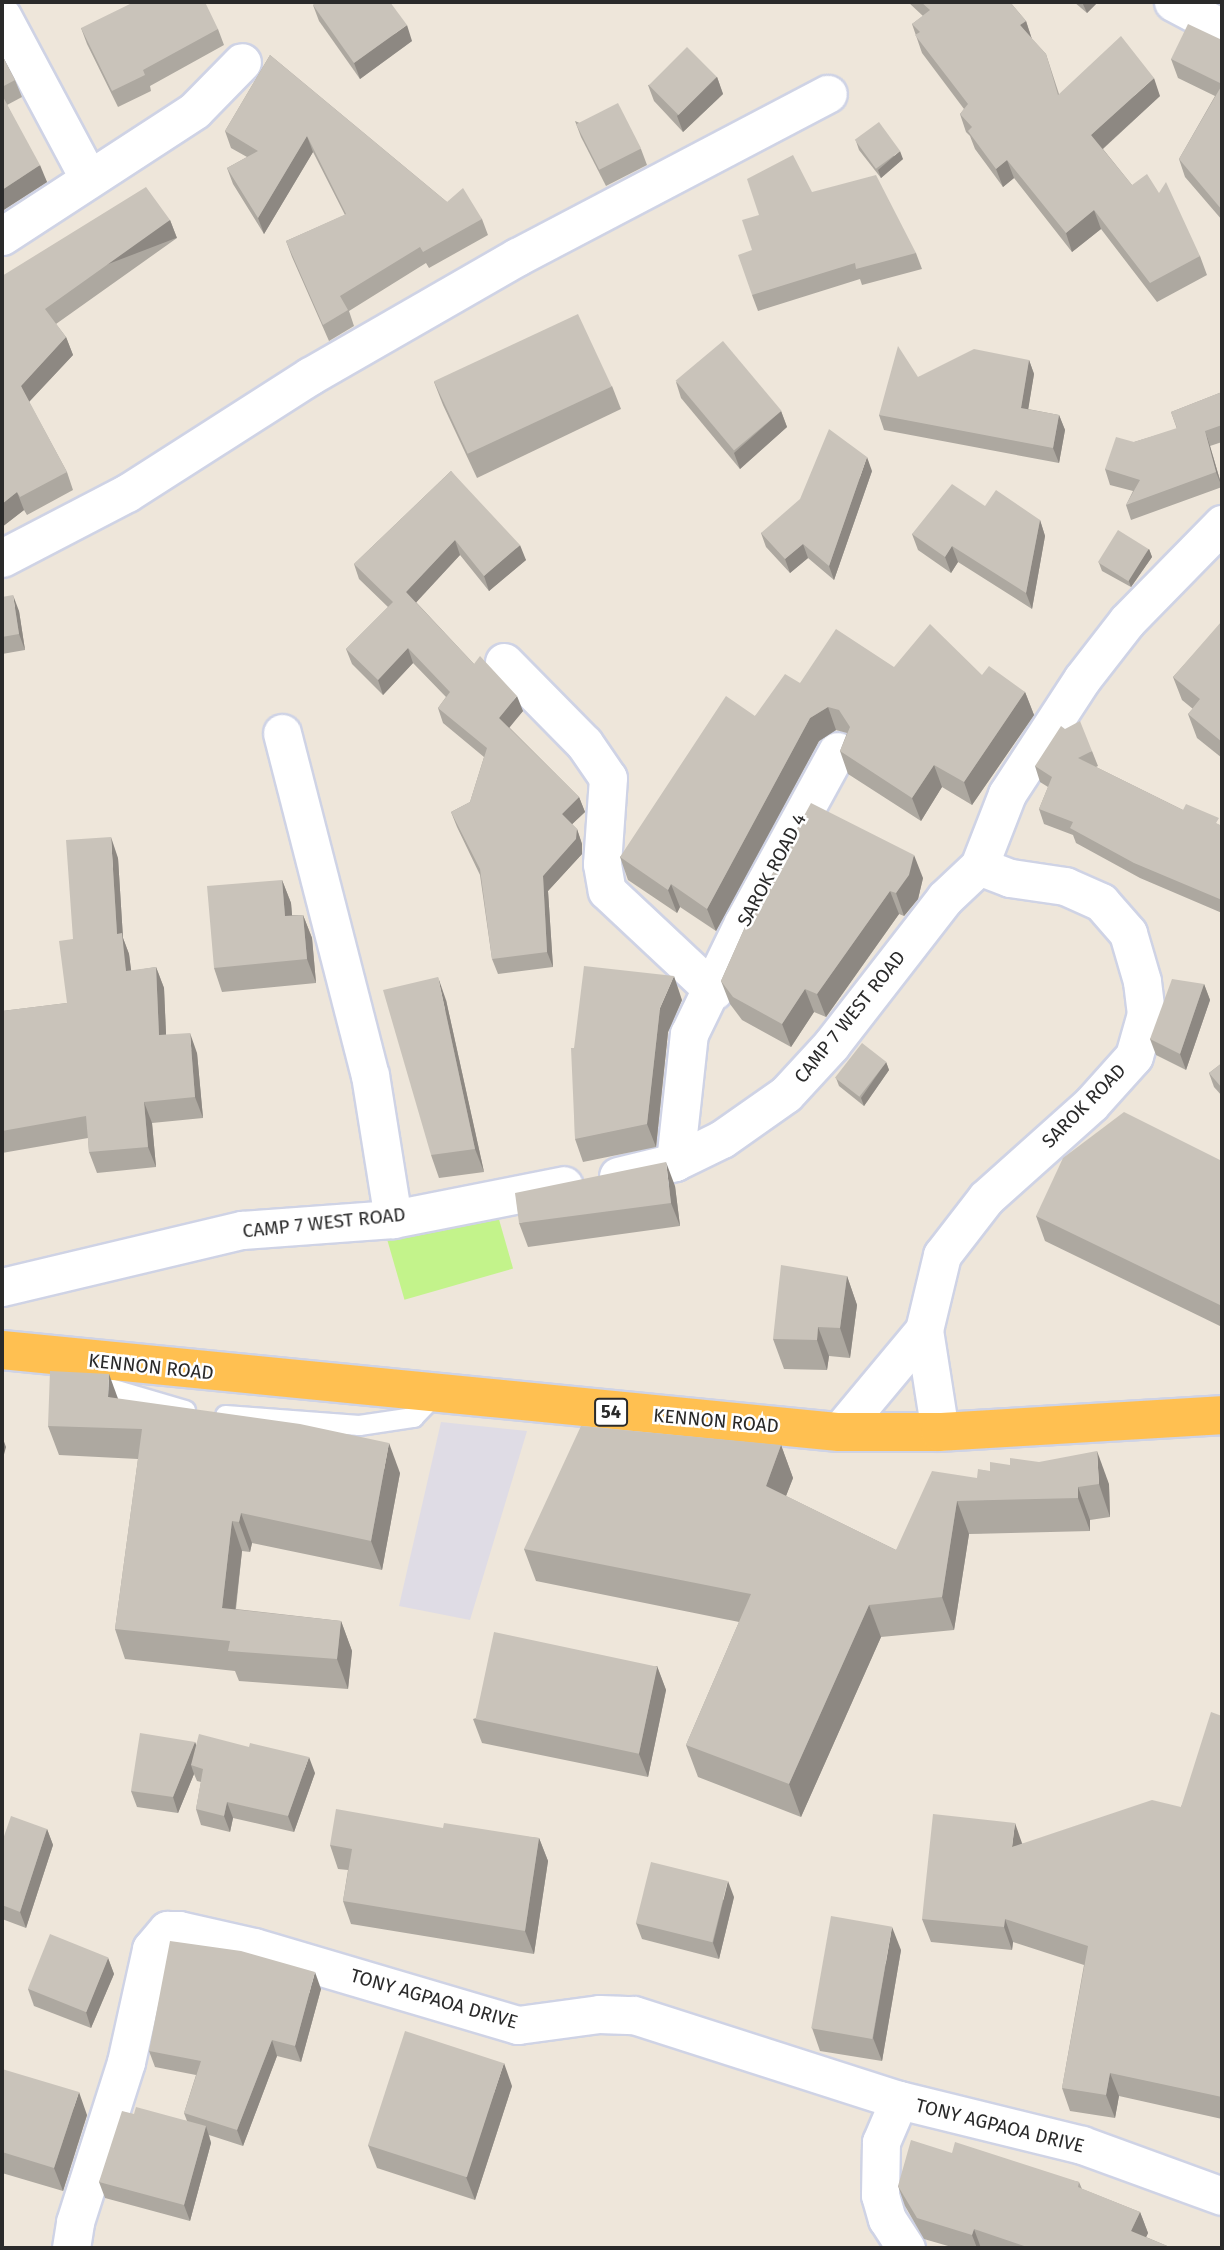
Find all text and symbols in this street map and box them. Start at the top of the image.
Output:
street label: SAROK ROAD 4 [733,810,811,930]
street label: CAMP 7 WEST ROAD [790,946,910,1088]
street label: SAROK ROAD [1037,1059,1131,1153]
street label: CAMP 7 WEST ROAD [241,1203,407,1243]
street label: KENNON ROAD [87,1349,215,1385]
road number: 54 [594,1398,628,1427]
street label: KENNON ROAD [652,1404,780,1438]
street label: TONY AGPAOA DRIVE [348,1964,520,2034]
street label: TONY AGPAOA DRIVE [913,2094,1087,2158]

